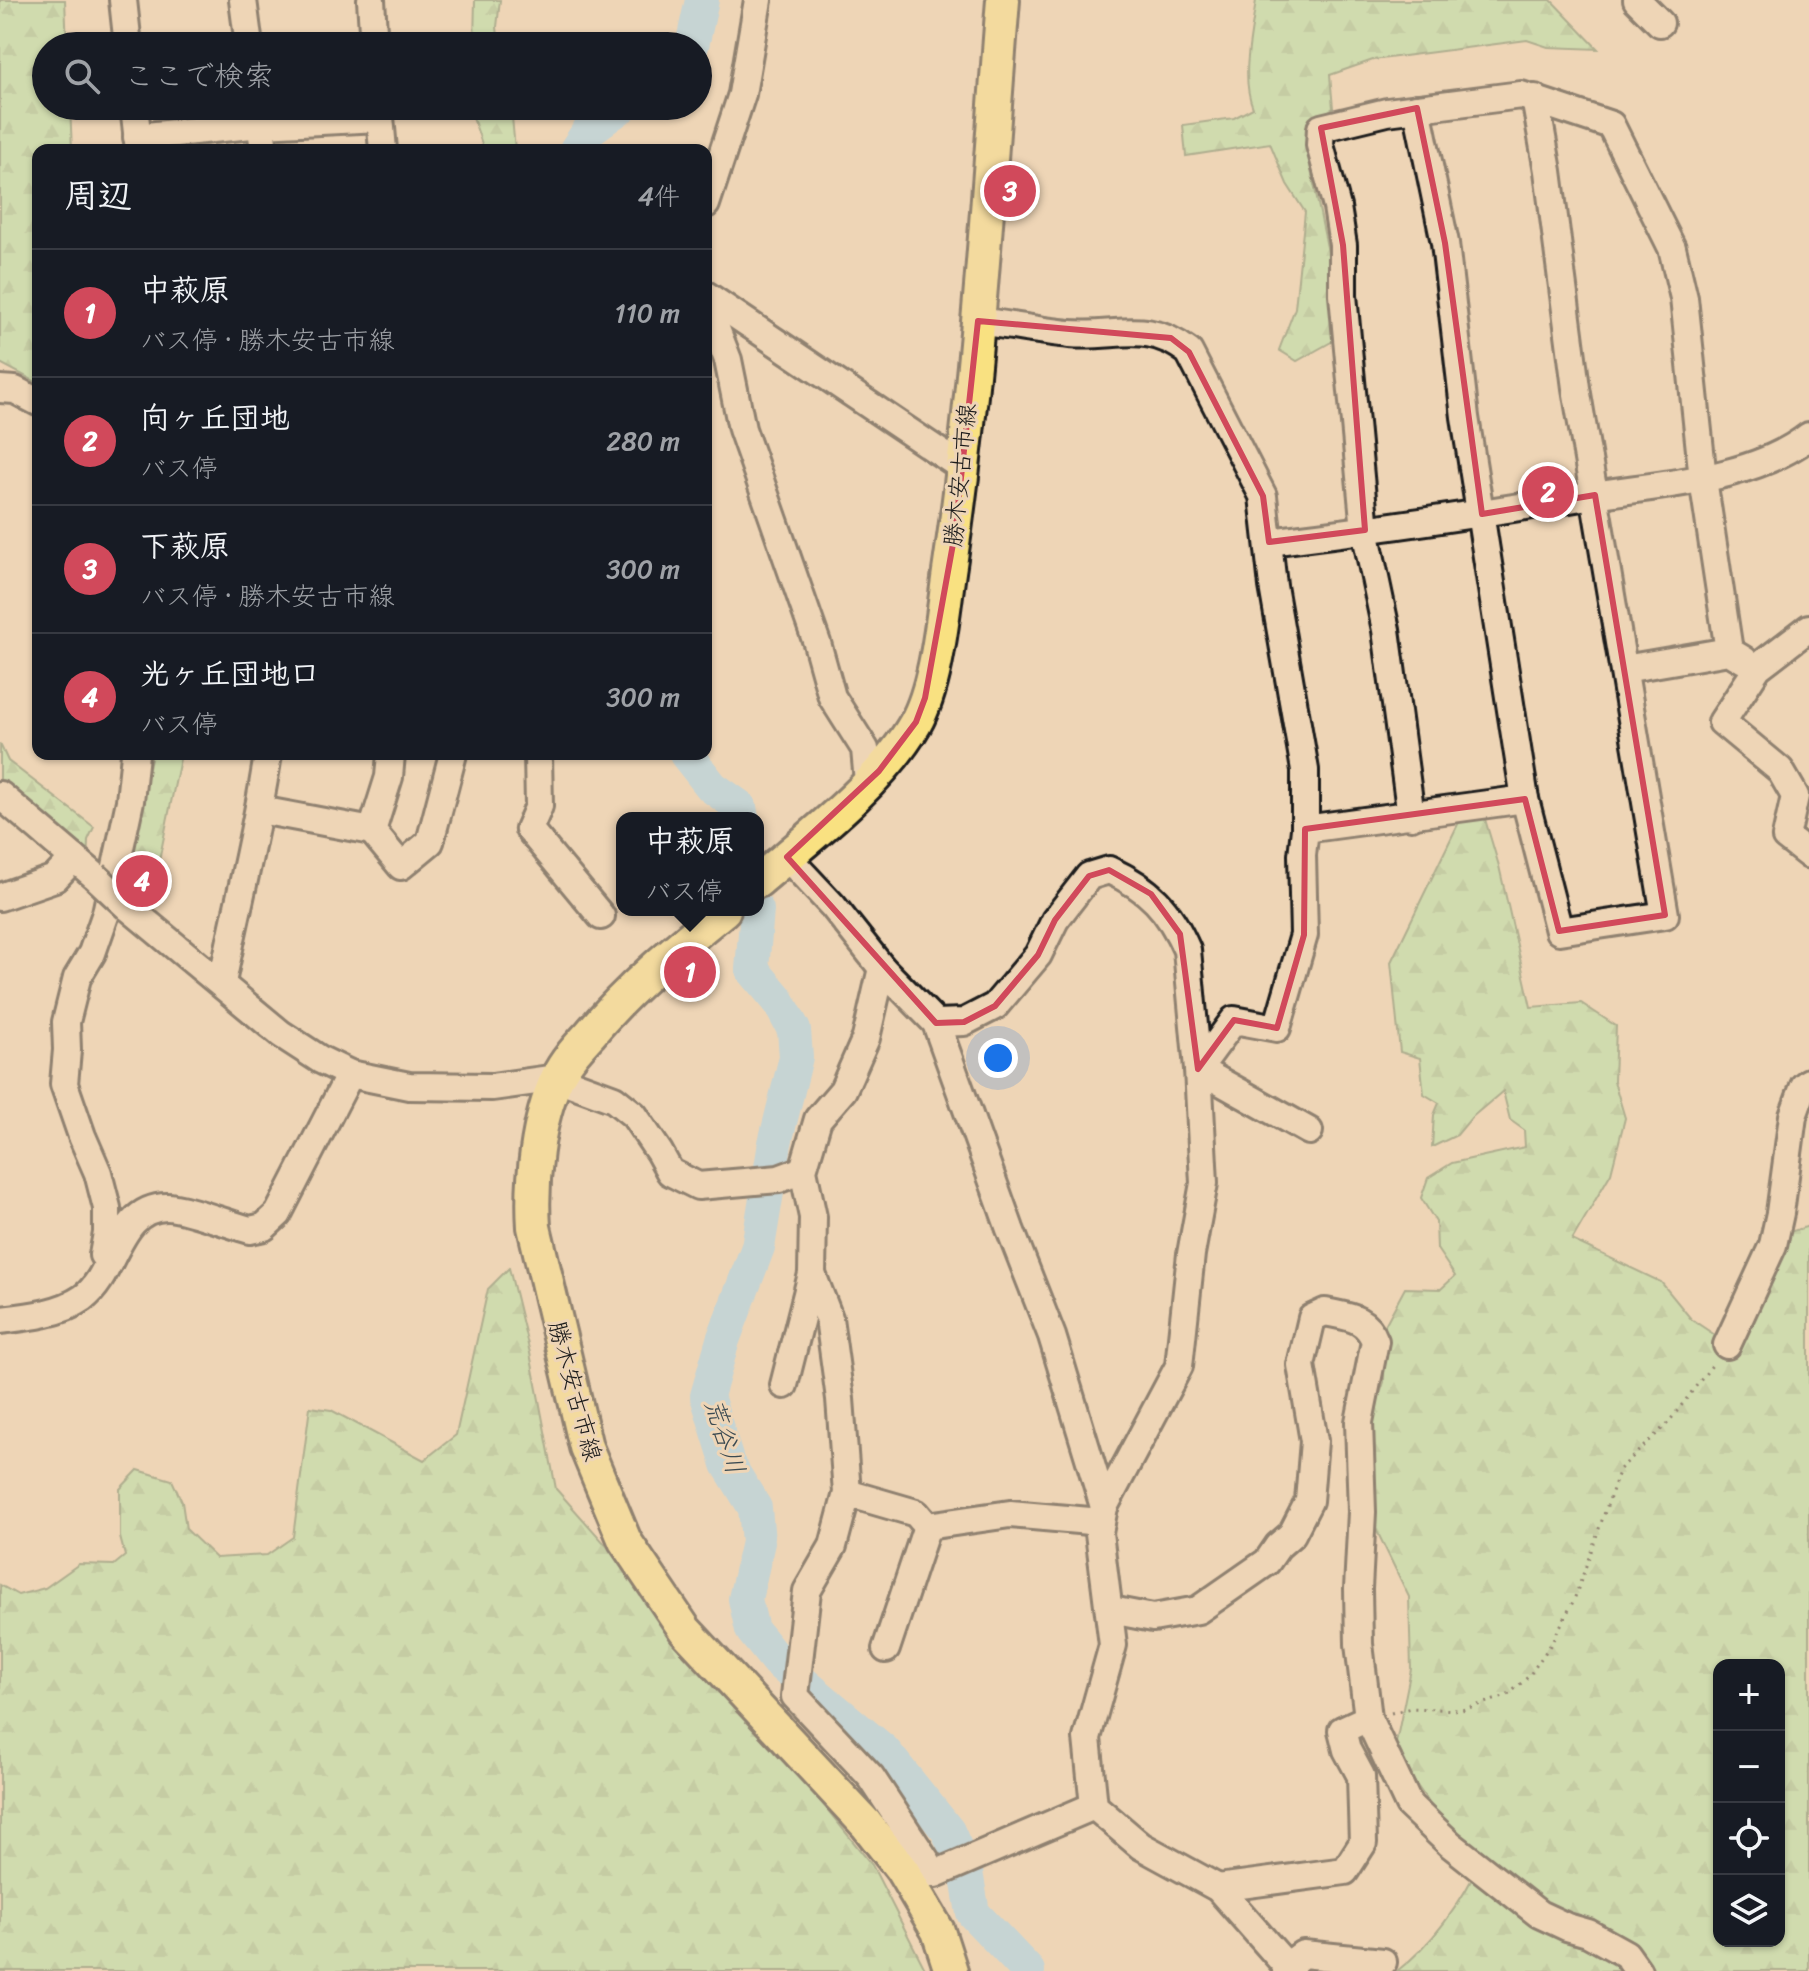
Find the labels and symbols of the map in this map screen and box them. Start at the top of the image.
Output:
pin: 3 [984,161,1036,221]
street label: 勝木安古市線 [932,401,988,549]
pin: 2 [1522,462,1574,522]
pin: 4 [116,851,168,911]
pin: 1 [664,942,716,1002]
your location [978,1038,1018,1078]
street label: 勝木安古市線 [536,1316,614,1466]
water label: 荒谷川 [691,1392,759,1480]

